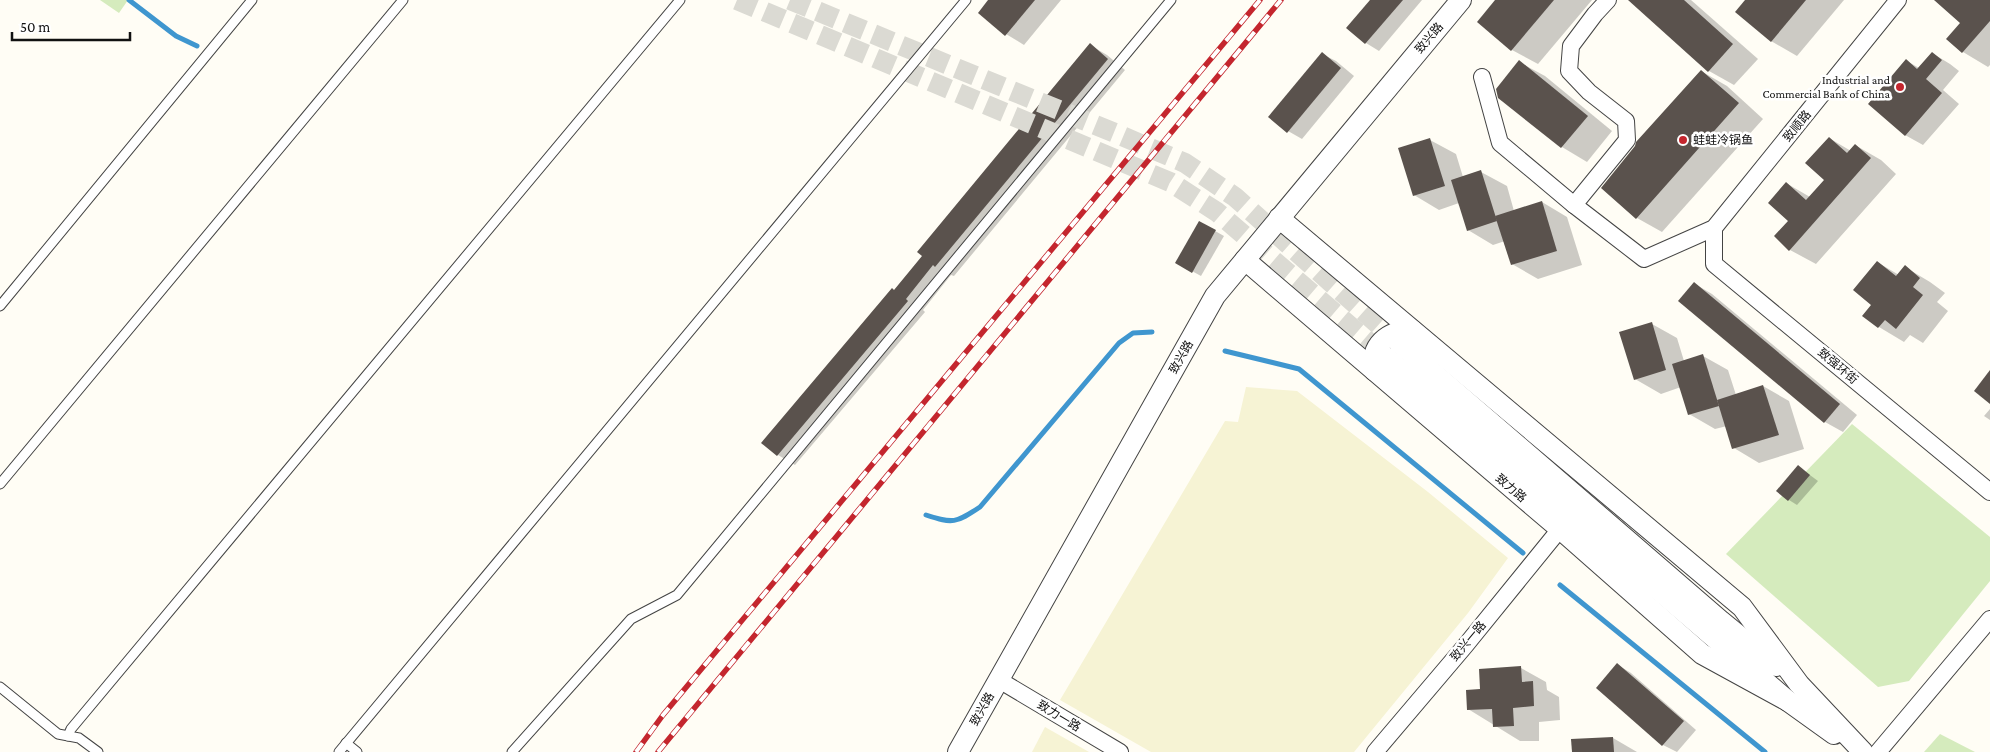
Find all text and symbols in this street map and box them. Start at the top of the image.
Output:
scale bar [12,10,130,42]
text: 50 m [20,19,50,35]
street label: 致兴路 [1412,20,1446,56]
place label: Industrial and Commercial Bank of China [1762,73,1891,101]
marker: Industrial and Commercial Bank of China [1894,81,1906,93]
street label: 致顺路 [1780,108,1814,144]
place label: 蛙蛙冷锅鱼 [1693,133,1753,147]
marker: 蛙蛙冷锅鱼 [1677,134,1689,146]
street label: 致兴路 [1166,338,1196,376]
street label: 致强环街 [1815,345,1861,387]
street label: 致力路 [1493,471,1529,505]
street label: 致兴一路 [1447,618,1489,664]
street label: 致兴路 [967,690,997,728]
street label: 致力一路 [1035,698,1083,734]

